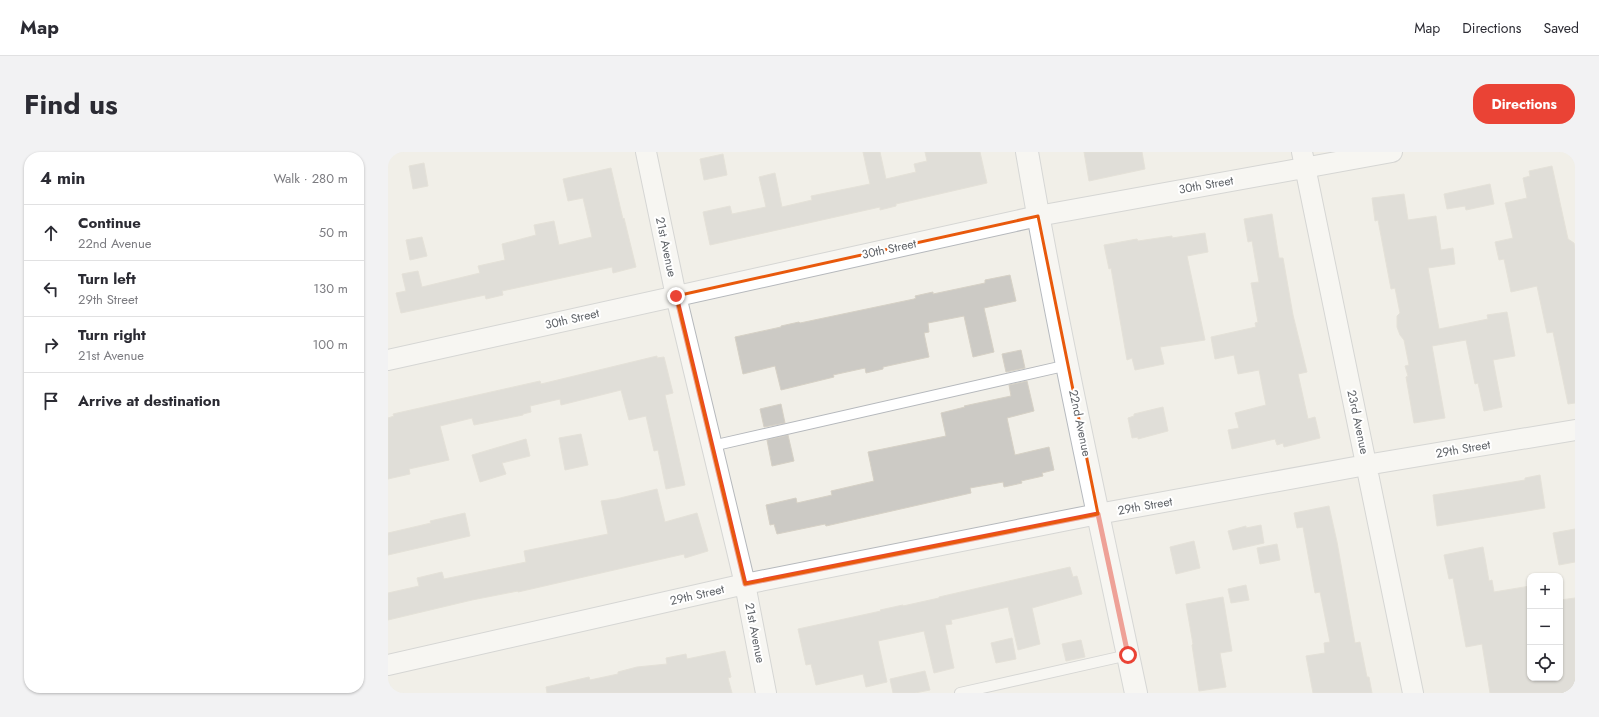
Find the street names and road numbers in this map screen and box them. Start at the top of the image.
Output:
street label: 30th Street [1177,171,1235,199]
street label: 21st Avenue [651,215,681,279]
street label: 30th Street [860,234,918,264]
street label: 30th Street [543,304,601,334]
street label: 22nd Avenue [1064,388,1096,458]
street label: 23rd Avenue [1342,388,1374,456]
street label: 29th Street [1434,435,1492,463]
street label: 29th Street [1116,492,1174,520]
street label: 29th Street [668,580,726,610]
street label: 21st Avenue [740,601,770,665]

